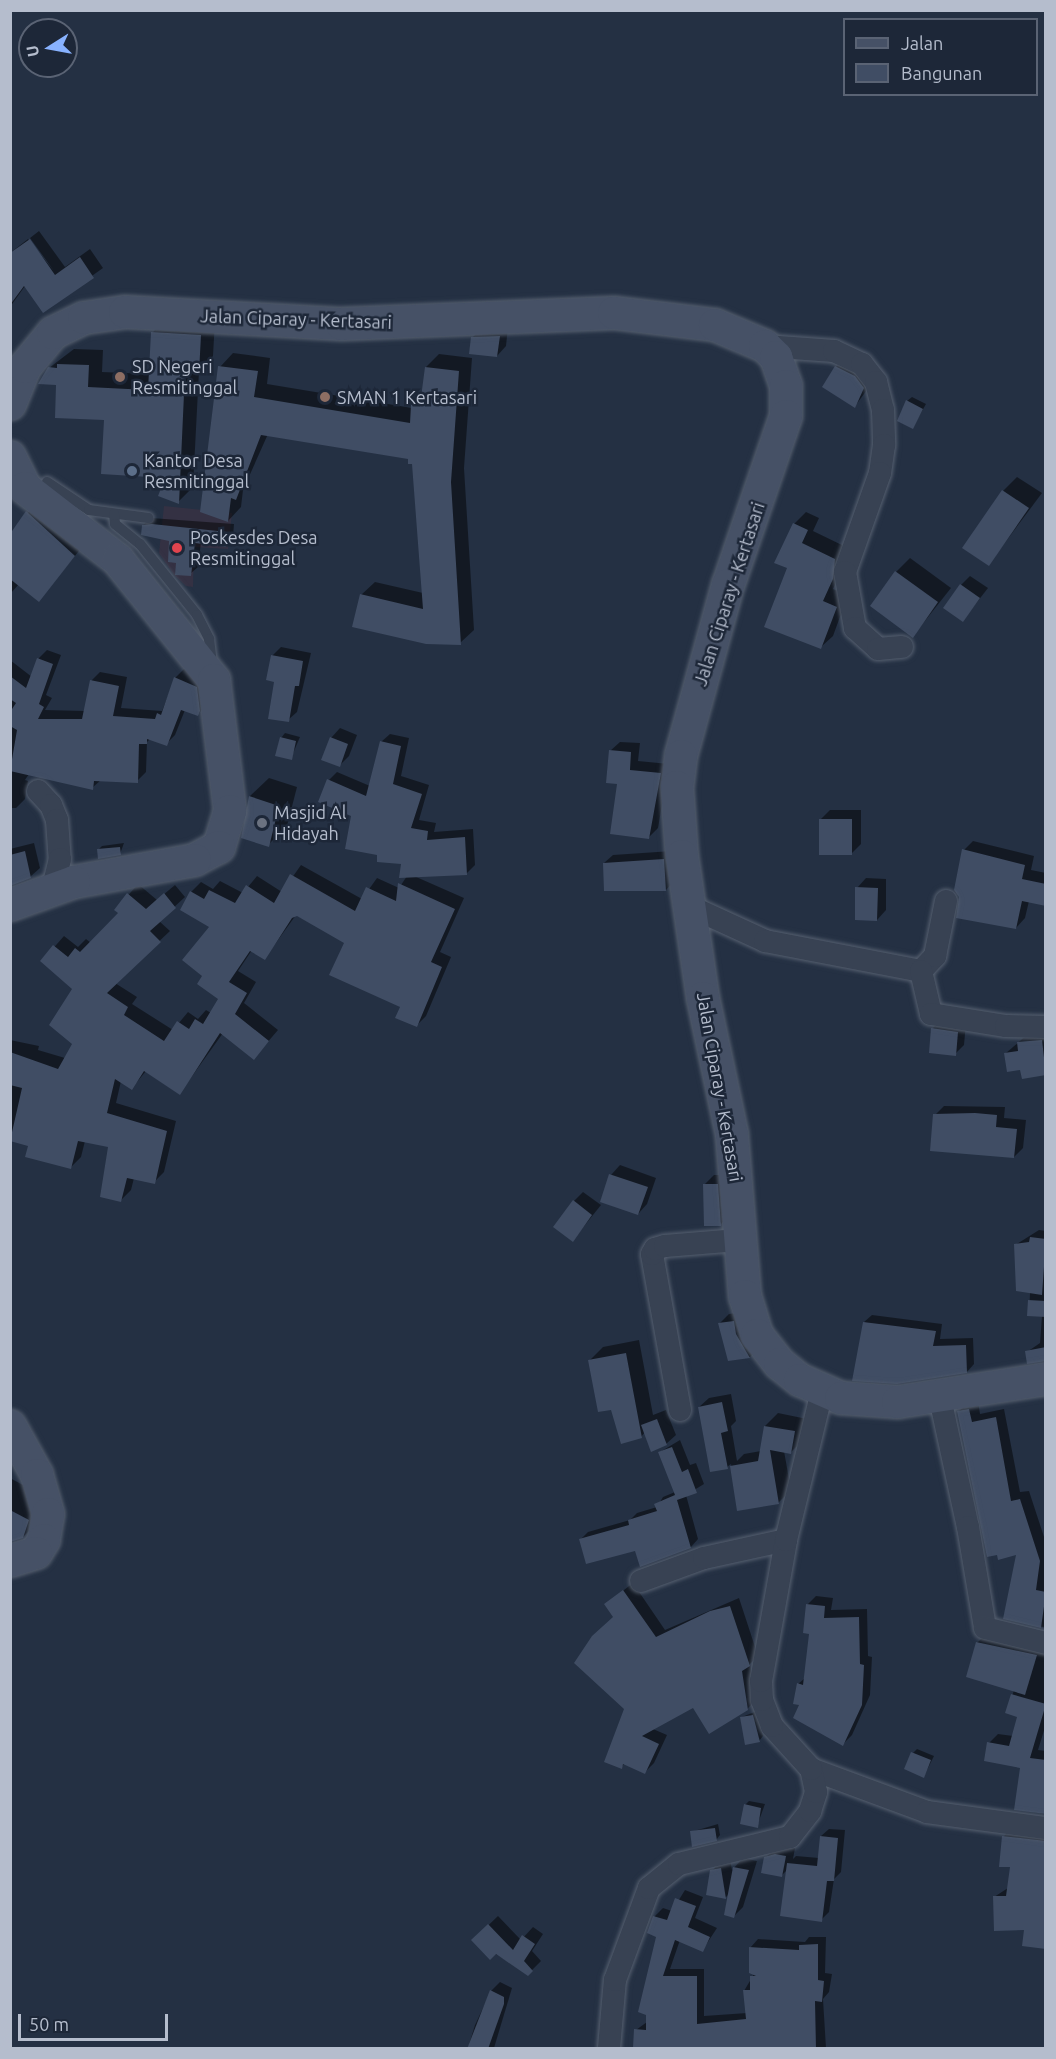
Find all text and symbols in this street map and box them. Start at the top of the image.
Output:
north arrow [18,18,78,78]
legend [843,18,1038,96]
text: Jalan [901,33,943,53]
text: U [22,44,42,58]
text: Bangunan [901,63,982,83]
street label: Jalan Ciparay - Kertasari [200,305,392,333]
place label: SD Negeri Resmitinggal [132,356,237,398]
marker: SD Negeri Resmitinggal [113,370,127,384]
place label: SMAN 1 Kertasari [337,386,477,408]
marker: SMAN 1 Kertasari [318,390,332,404]
place label: Kantor Desa Resmitinggal [144,450,249,492]
marker: Kantor Desa Resmitinggal [125,464,139,478]
street label: Jalan Ciparay - Kertasari [689,499,769,689]
place label: Poskesdes Desa Resmitinggal [190,527,318,570]
marker: Poskesdes Desa Resmitinggal [168,539,186,557]
place label: Masjid Al Hidayah [274,802,347,844]
marker: Masjid Al Hidayah [255,816,269,830]
street label: Jalan Ciparay - Kertasari [693,991,747,1183]
scale bar [21,2002,171,2040]
text: 50 m [29,2014,69,2034]

